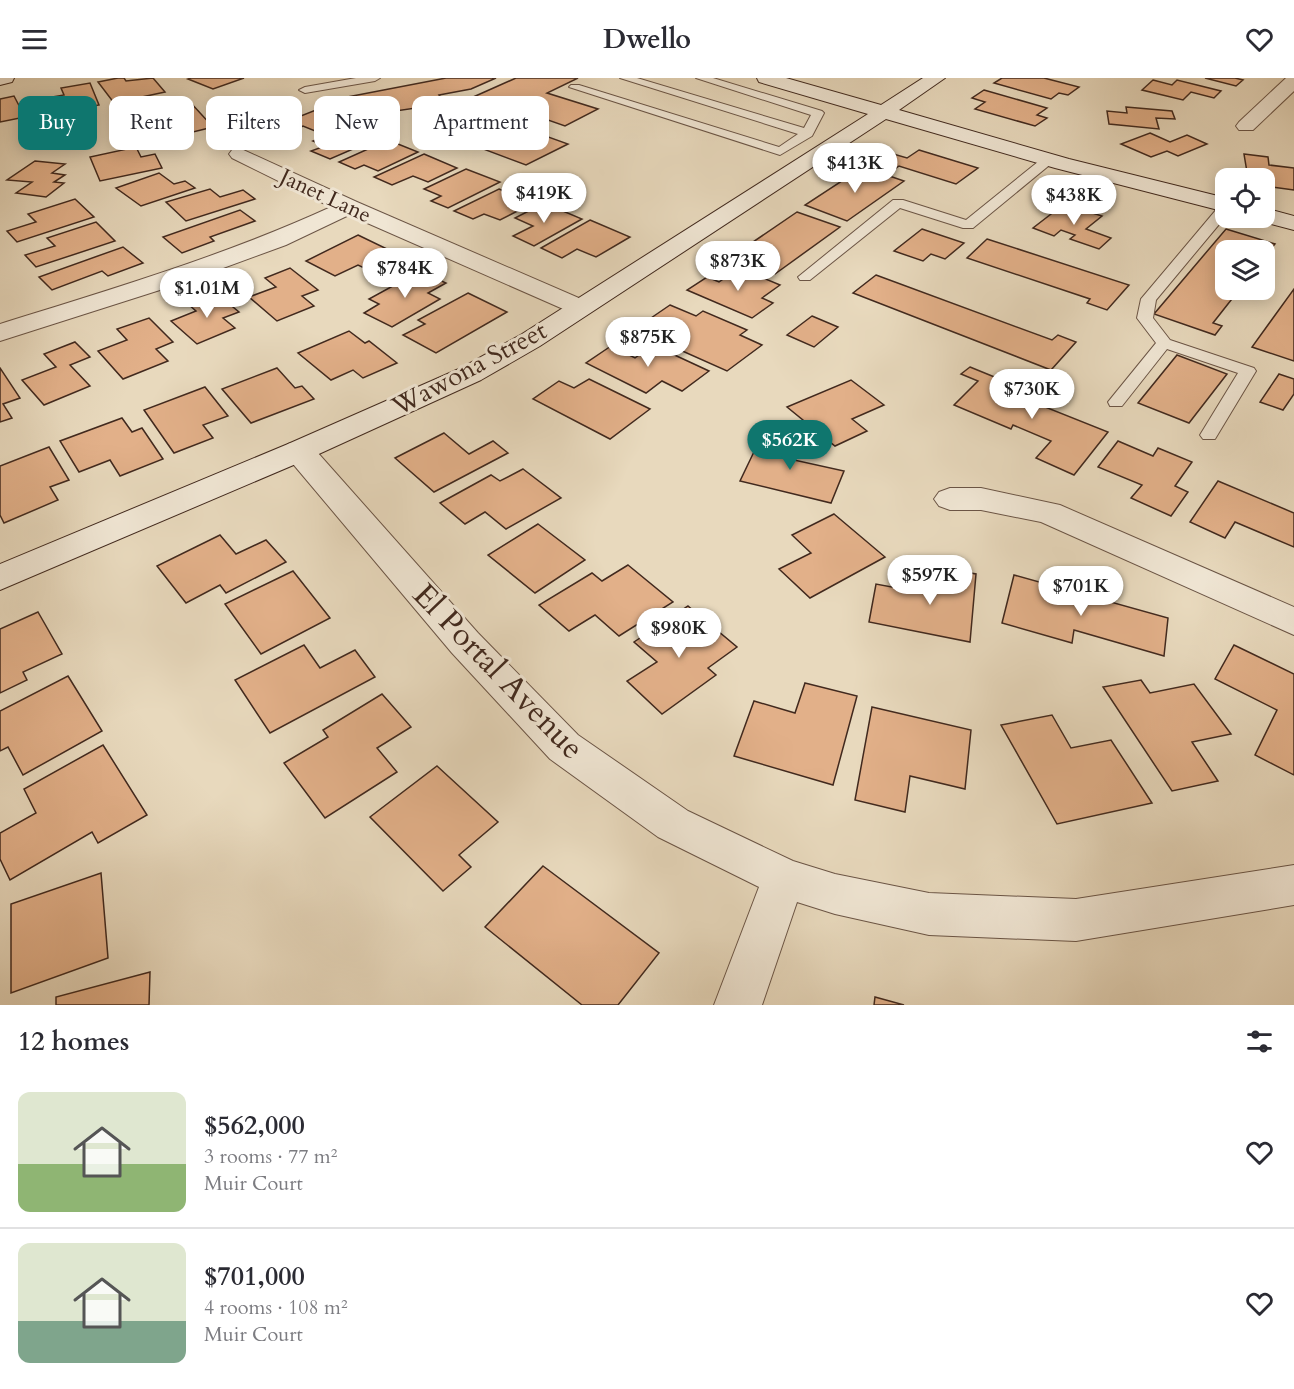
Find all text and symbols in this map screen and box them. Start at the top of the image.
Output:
text: Dwello [603,21,691,58]
icon: menu [18,23,51,56]
icon: heart [1243,23,1276,56]
chip: Buy [18,96,97,150]
chip: Rent [109,96,194,150]
chip: Filters [206,96,302,150]
chip: New [314,96,400,150]
chip: Apartment [412,96,549,150]
pin: $413K [813,143,897,194]
text: $413K [826,149,884,176]
street label: Janet Lane [272,160,376,230]
map controls [1215,168,1275,300]
button: locate [1215,168,1275,228]
pin: $419K [502,173,586,224]
pin: $438K [1032,175,1116,226]
text: $419K [515,179,573,206]
text: $438K [1045,181,1103,208]
button: layers [1215,240,1275,300]
pin: $873K [696,241,780,292]
text: $873K [709,247,767,274]
pin: $784K [363,248,447,299]
text: $784K [376,254,434,281]
pin: $1.01M [158,268,256,319]
text: $1.01M [174,274,240,301]
street label: Wawona Street [385,313,553,424]
pin: $875K [606,317,690,368]
text: $875K [619,323,677,350]
pin: $730K [990,369,1074,420]
text: $730K [1003,375,1061,402]
pin: $562K [748,420,832,471]
text: $562K [761,426,819,453]
pin: $597K [888,555,972,606]
text: $597K [901,561,959,588]
pin: $701K [1039,566,1123,617]
text: $701K [1052,572,1110,599]
street label: El Portal Avenue [403,574,594,769]
pin: $980K [637,608,721,659]
text: $980K [650,614,708,641]
text: 12 homes [18,1024,129,1059]
icon: filters [1243,1025,1276,1058]
text: $562,000 [204,1108,305,1143]
icon: home [66,1116,138,1188]
icon: heart [1243,1136,1276,1169]
text: 3 rooms · 77 m² [204,1143,337,1170]
text: Muir Court [204,1170,303,1197]
text: $701,000 [204,1259,305,1294]
icon: home [66,1267,138,1339]
icon: heart [1243,1287,1276,1320]
text: 4 rooms · 108 m² [204,1294,348,1321]
text: Muir Court [204,1321,303,1348]

